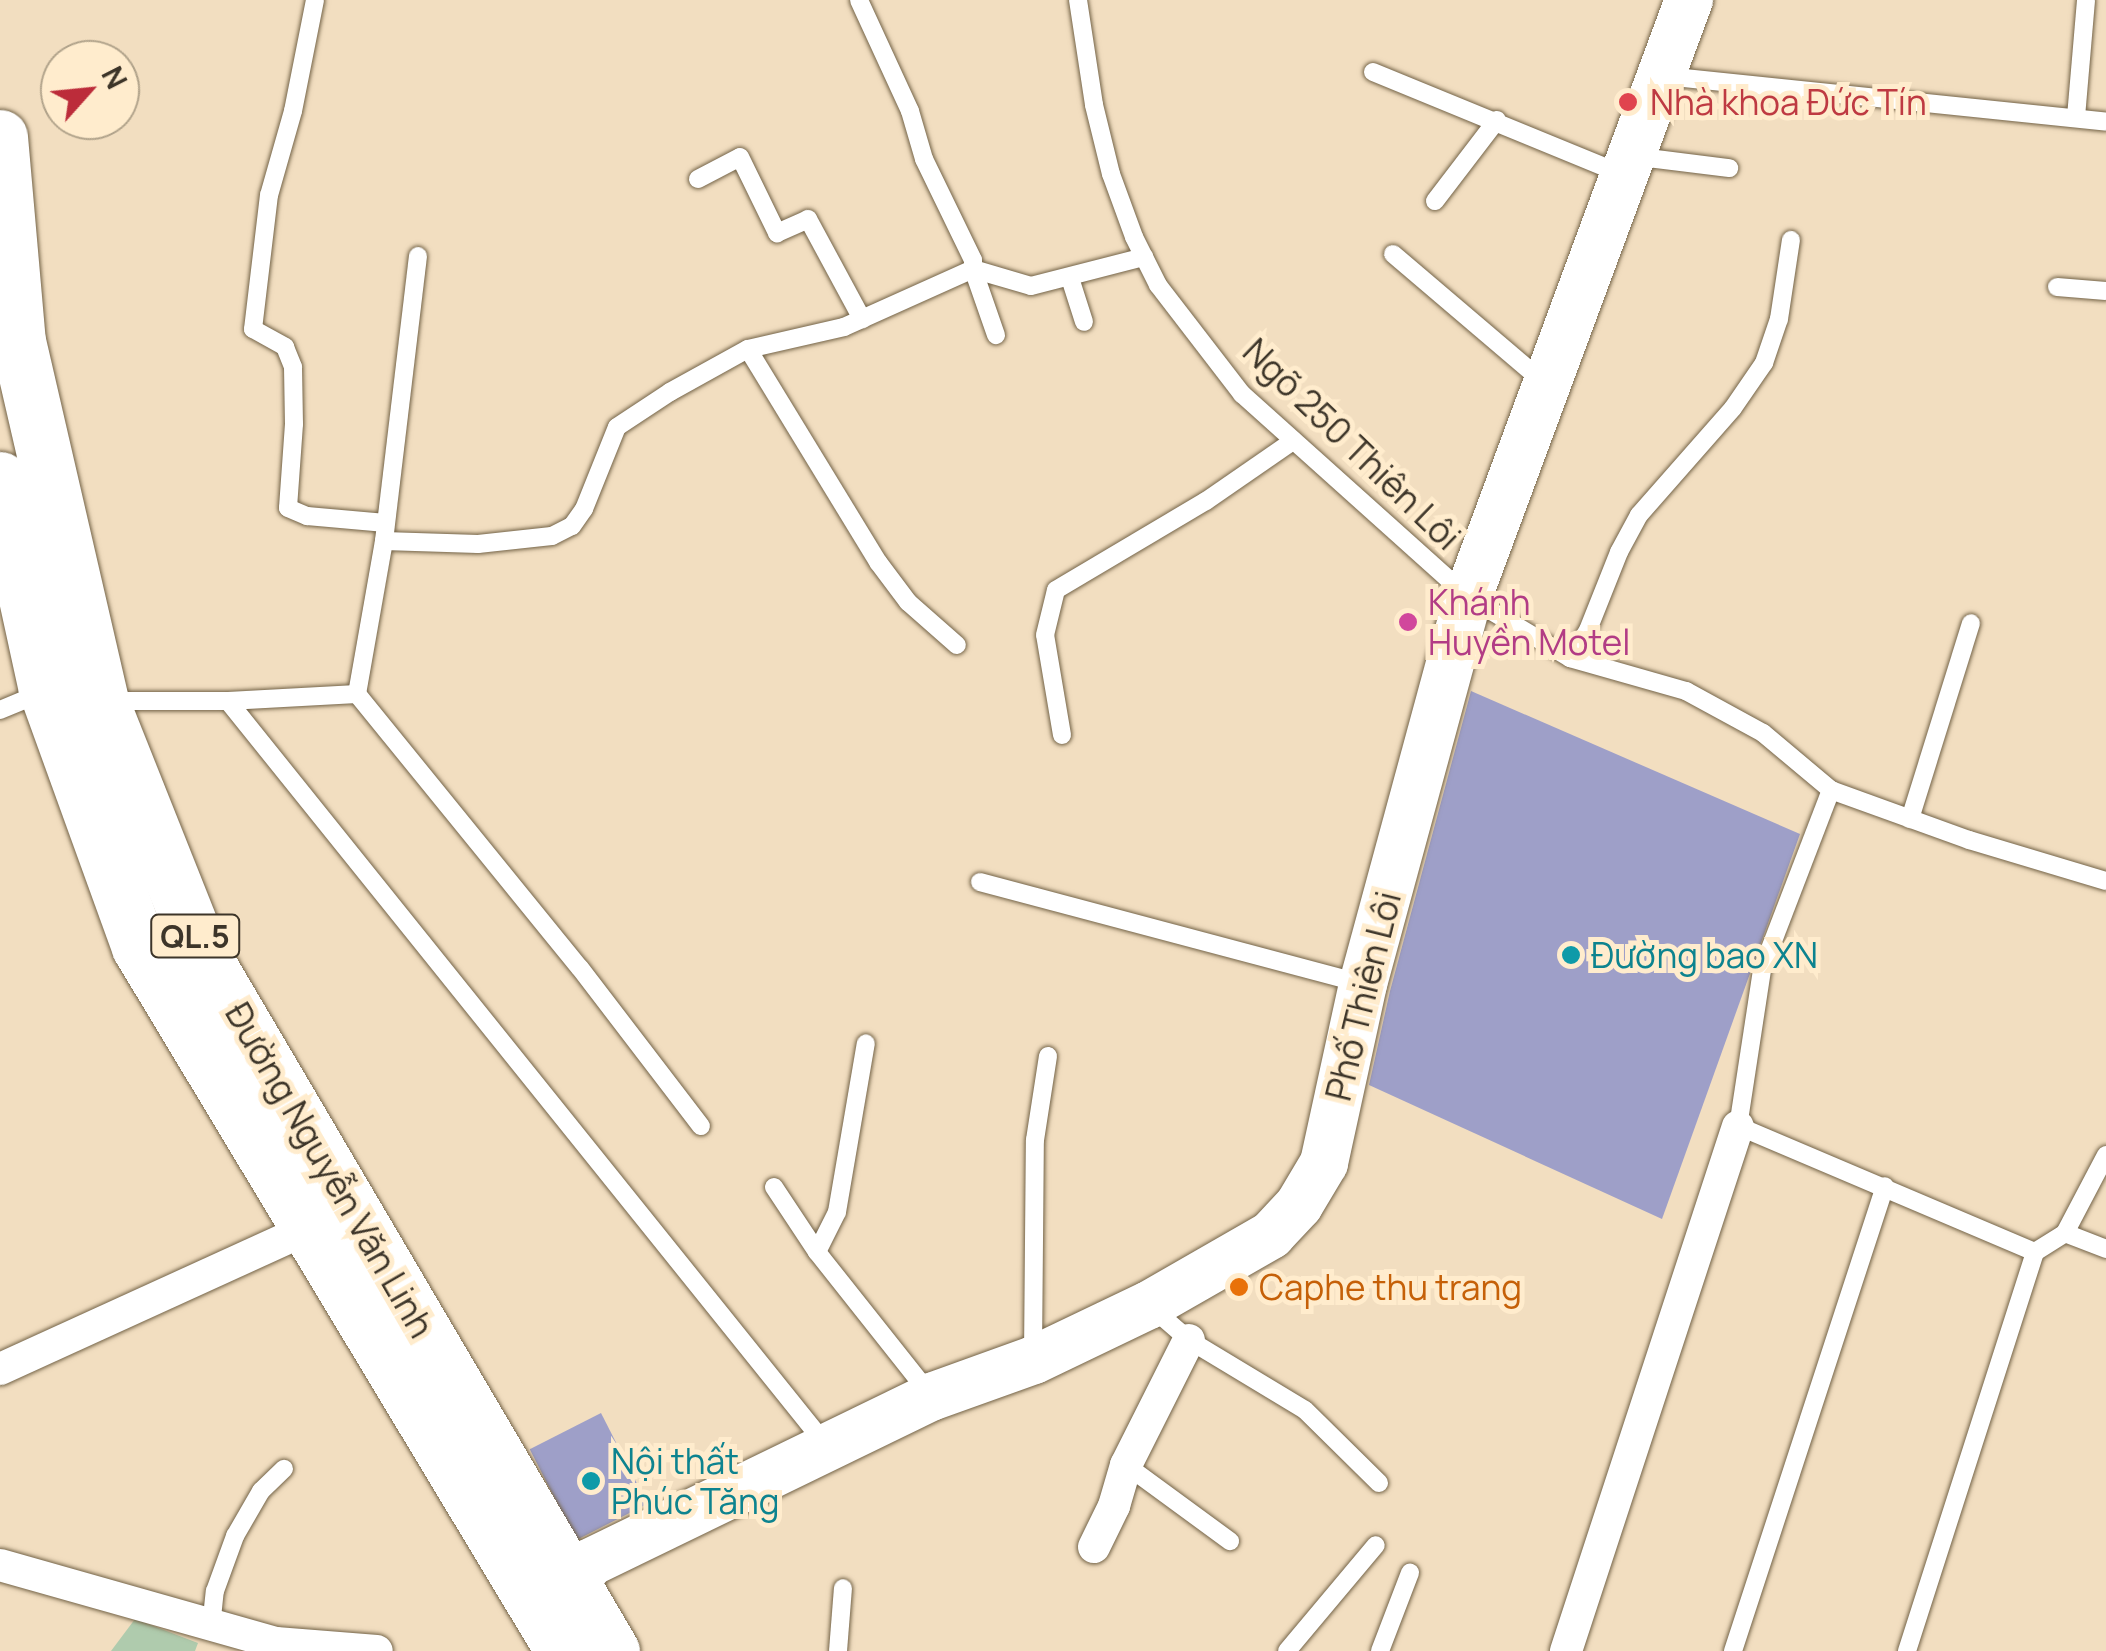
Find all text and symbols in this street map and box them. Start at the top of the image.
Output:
north arrow [40,40,140,140]
text: N [93,60,136,95]
place label: Nhà khoa Đức Tín [1650,81,1927,123]
marker: Nhà khoa Đức Tín [1615,89,1641,115]
street label: Ngõ 250 Thiên Lôi [1235,330,1469,558]
place label: Khánh Huyền Motel [1428,581,1630,663]
marker: Khánh Huyền Motel [1397,611,1419,633]
street label: Phố Thiên Lôi [1317,887,1409,1105]
road number: QL.5 [150,909,240,963]
place label: Đường bao XN [1591,934,1818,976]
marker: Đường bao XN [1560,944,1582,966]
street label: Đường Nguyễn Văn Linh [217,995,443,1345]
place label: Caphe thu trang [1259,1266,1522,1308]
marker: Caphe thu trang [1228,1276,1250,1298]
place label: Nội thất Phúc Tăng [611,1440,779,1522]
marker: Nội thất Phúc Tăng [580,1470,602,1492]

